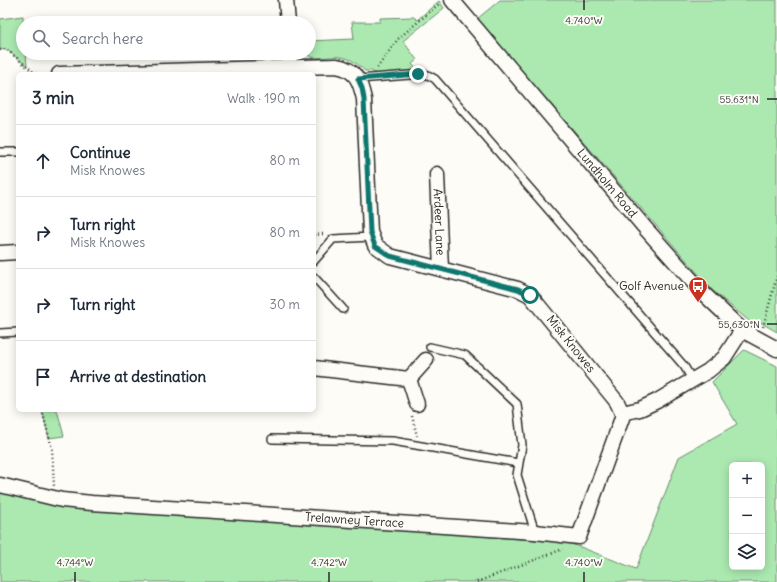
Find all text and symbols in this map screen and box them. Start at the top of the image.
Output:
text: 4.740°W [565,14,603,27]
search box [16,16,316,60]
icon: search [30,27,52,49]
text: Search here [62,29,143,48]
route end [409,65,427,83]
text: 3 min [32,87,74,109]
text: Walk · 190 m [227,90,300,107]
text: 55.631°N [719,93,759,106]
text: Continue [70,143,131,162]
street label: Lundholm Road [574,145,641,220]
icon: ahead [32,150,54,172]
text: 80 m [269,152,300,169]
text: Misk Knowes [70,162,145,179]
street label: Ardeer Lane [431,188,448,256]
text: Turn right [70,215,135,234]
icon: right [32,222,54,244]
text: 80 m [269,224,300,241]
text: Misk Knowes [70,234,145,251]
bus stop icon: Golf Avenue [687,275,709,303]
place label: Golf Avenue [619,278,684,293]
route start [521,286,539,304]
icon: right [32,294,54,316]
text: Turn right [70,295,135,314]
text: 30 m [270,296,300,313]
street label: Misk Knowes [544,312,599,375]
text: 55.630°N [718,318,760,331]
icon: arrive [32,366,54,388]
text: Arrive at destination [70,367,206,386]
map controls [729,462,765,570]
button: + [729,462,765,498]
button: − [729,498,765,534]
street label: Trelawney Terrace [304,509,405,530]
button: layers [729,534,765,570]
text: 4.744°W [57,556,93,569]
text: 4.742°W [311,556,347,569]
text: 4.740°W [565,556,603,569]

